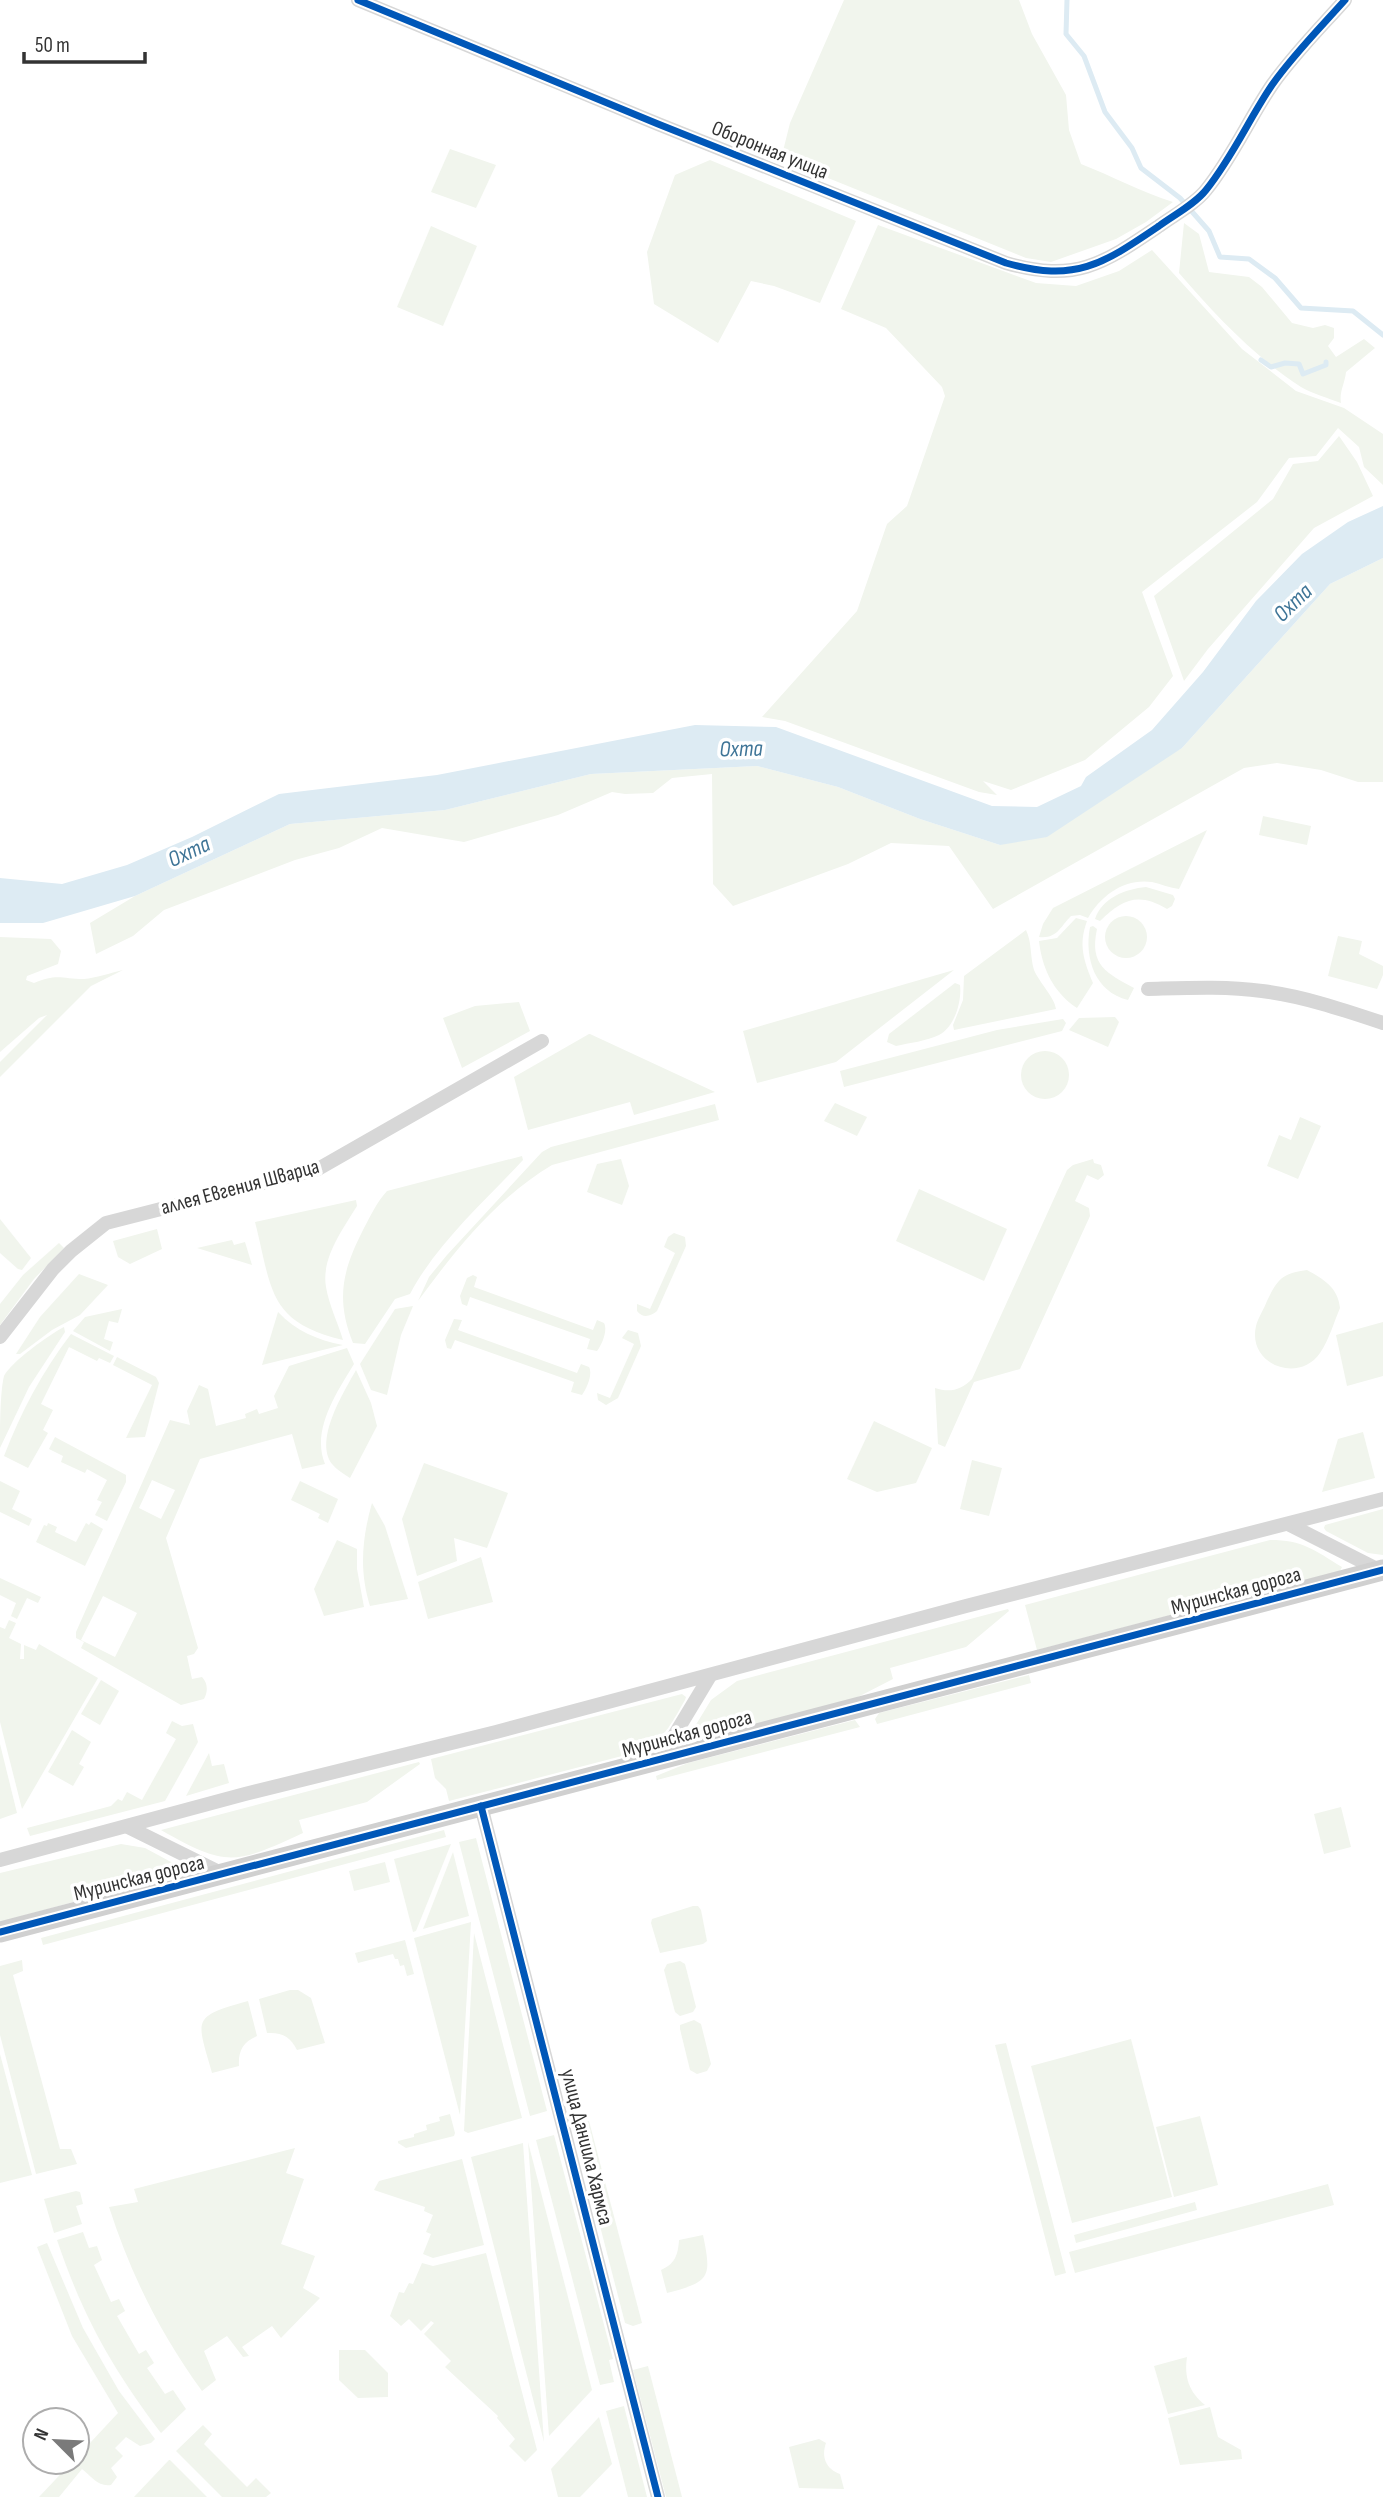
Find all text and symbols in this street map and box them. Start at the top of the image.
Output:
scale bar [24,21,145,65]
text: 50 m [35,33,70,58]
street label: Оборонная улица [708,115,832,185]
water label: Охта [1268,577,1319,628]
water label: Охта [719,735,764,763]
water label: Охта [163,830,215,874]
street label: аллея Евгения Шварца [158,1154,322,1220]
street label: Муринская дорога [1168,1562,1304,1620]
street label: Муринская дорога [619,1705,755,1763]
street label: Муринская дорога [71,1850,207,1906]
street label: улица Даниила Хармса [556,2066,618,2228]
north arrow [21,2406,91,2476]
text: N [29,2425,54,2444]

